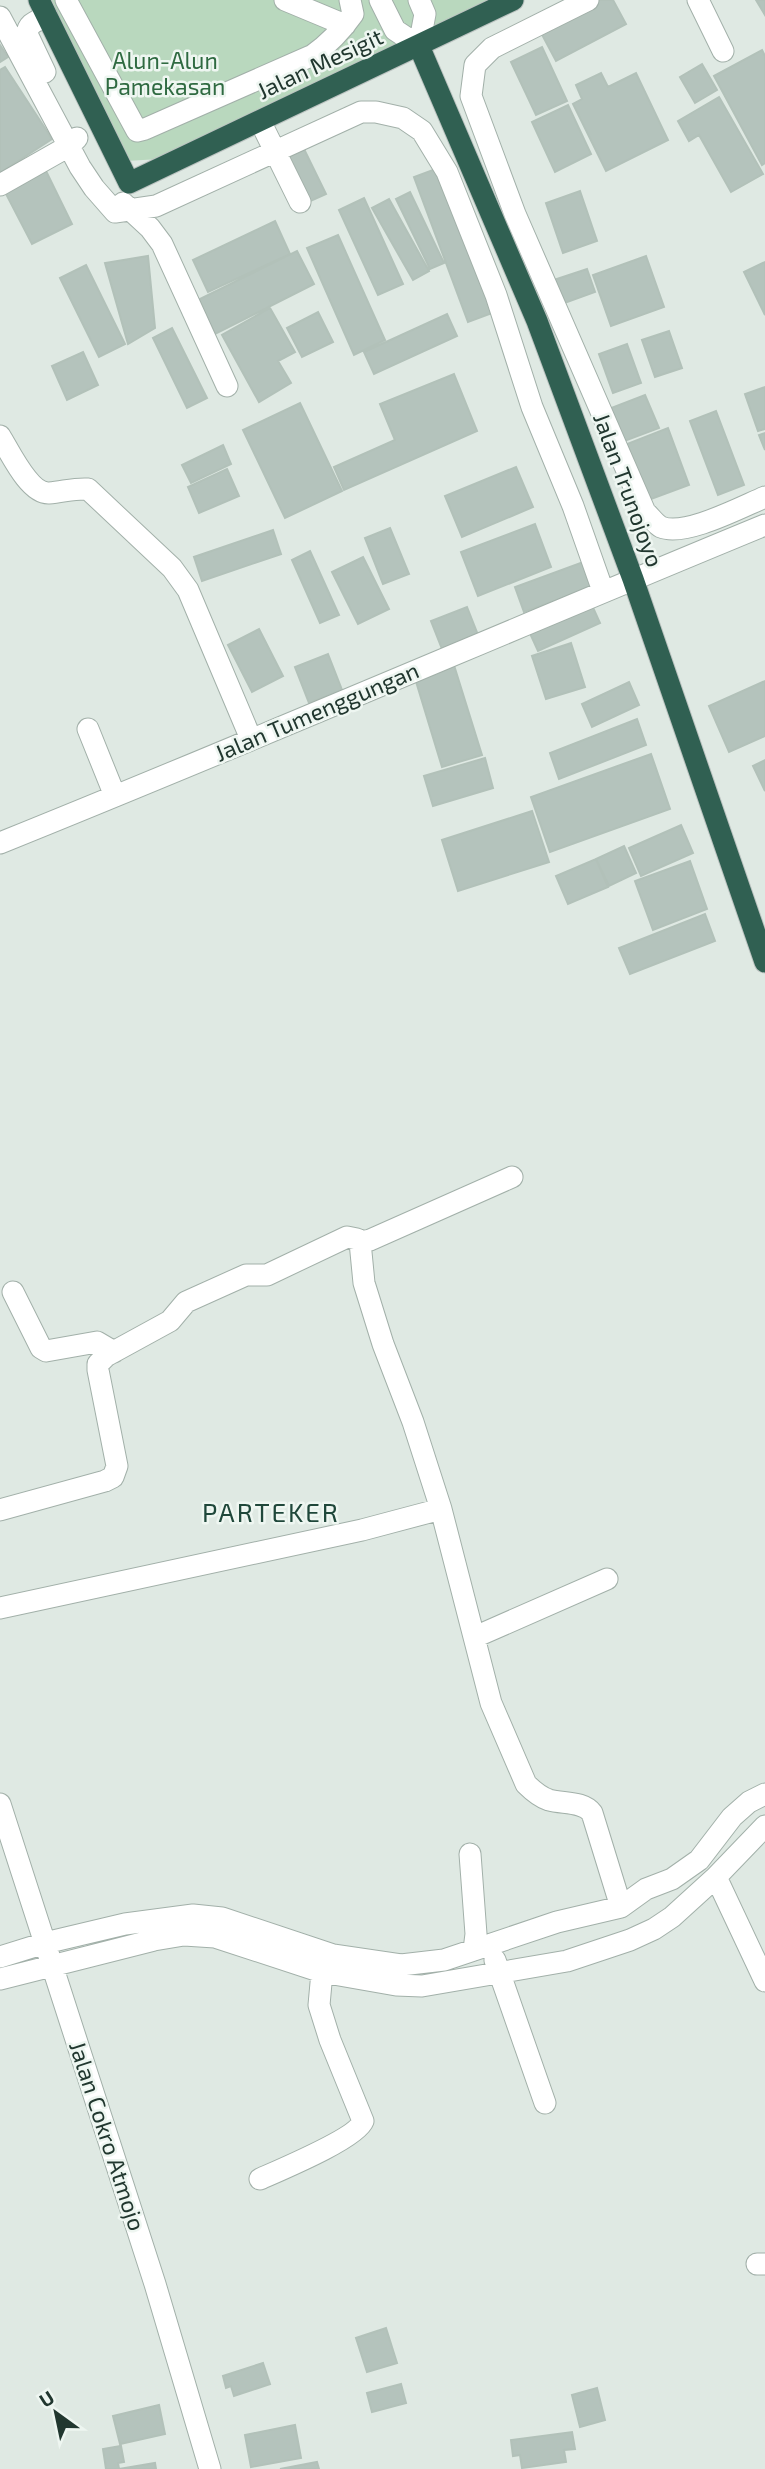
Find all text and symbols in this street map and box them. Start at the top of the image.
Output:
street label: Jalan Mesigit [252,22,387,104]
park label: Alun-Alun Pamekasan [105,46,225,100]
street label: Jalan Trunojoyo [588,409,670,570]
street label: Jalan Tumenggungan [210,655,423,767]
district label: PARTEKER [202,1496,340,1527]
street label: Jalan Cokro Atmojo [64,2037,152,2234]
north arrow [21,2378,91,2448]
text: U [35,2385,58,2412]

